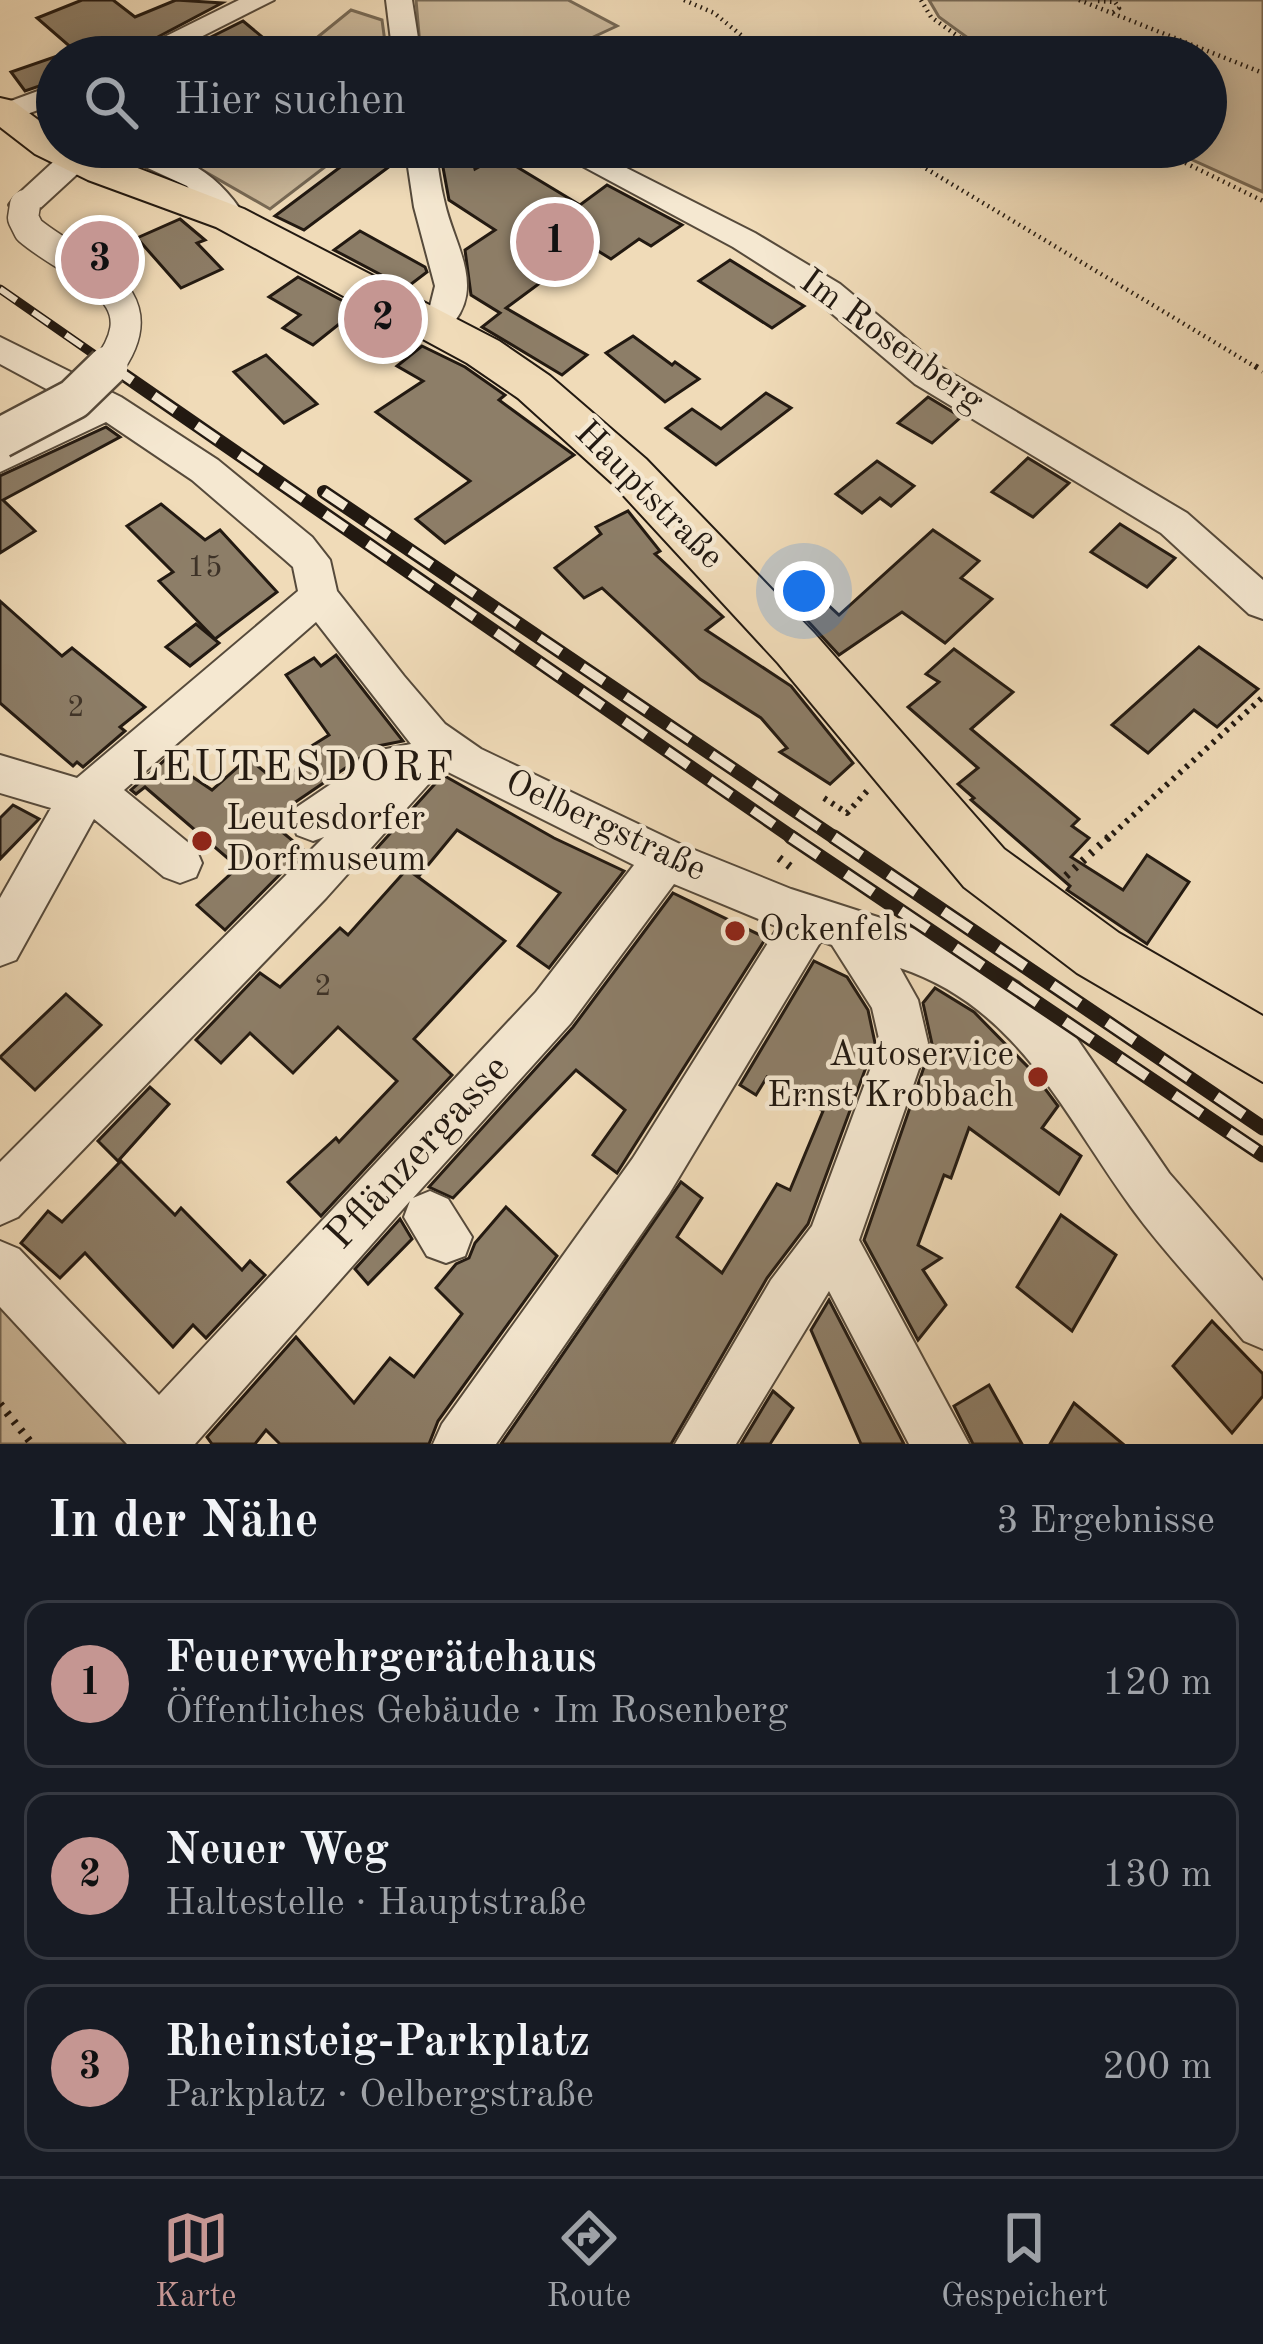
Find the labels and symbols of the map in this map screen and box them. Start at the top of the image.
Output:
pin: 1 [516,197,594,287]
pin: 3 [61,215,139,305]
street label: Im Rosenberg [793,264,990,421]
pin: 2 [344,274,422,364]
street label: Hauptstraße [567,415,729,577]
house number: 15 [188,553,222,583]
your location [774,561,834,621]
house number: 2 [67,693,85,723]
district label: LEUTESDORF [131,748,457,790]
street label: Oelbergstraße [499,765,711,889]
place label: Leutesdorfer Dorfmuseum [226,802,426,879]
marker: Leutesdorfer Dorfmuseum [189,828,215,854]
place label: Ockenfels [759,913,908,949]
marker: Ockenfels [722,918,748,944]
house number: 2 [314,972,332,1002]
place label: Autoservice Ernst Krobbach [767,1038,1014,1115]
street label: Pflänzergasse [319,1048,519,1258]
marker: Autoservice Ernst Krobbach [1025,1064,1051,1090]

